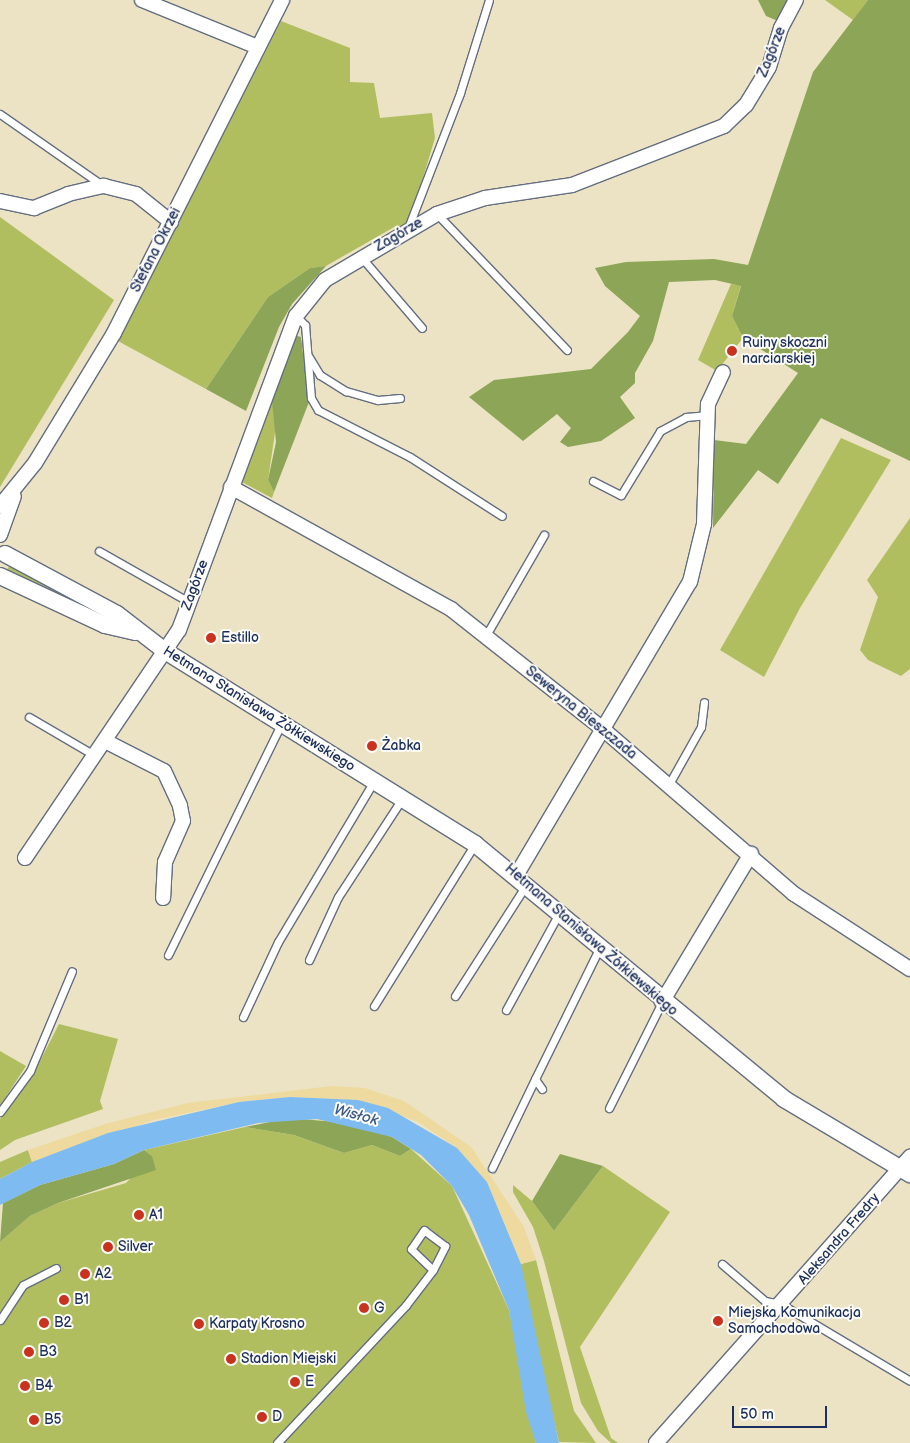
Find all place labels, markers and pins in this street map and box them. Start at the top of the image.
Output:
place label: Ruiny skoczni narciarskiej [742,335,828,368]
marker: Ruiny skoczni narciarskiej [726,345,738,357]
place label: Estillo [221,630,259,646]
marker: Estillo [205,632,217,644]
place label: Żabka [382,738,421,754]
marker: Żabka [366,740,378,752]
place label: A1 [149,1207,163,1223]
marker: A1 [133,1209,145,1221]
place label: Silver [118,1239,153,1255]
marker: Silver [102,1241,114,1253]
place label: A2 [95,1266,112,1282]
marker: A2 [79,1268,91,1280]
place label: B1 [74,1292,89,1308]
marker: B1 [58,1294,70,1306]
place label: G [374,1300,384,1316]
marker: G [358,1302,370,1314]
place label: Miejska Komunikacja Samochodowa [728,1305,861,1338]
place label: B2 [54,1315,72,1331]
marker: Miejska Komunikacja Samochodowa [712,1315,724,1327]
place label: Karpaty Krosno [209,1316,306,1332]
marker: B2 [38,1317,50,1329]
marker: Karpaty Krosno [193,1318,205,1330]
place label: B3 [39,1344,57,1360]
marker: B3 [23,1346,35,1358]
place label: Stadion Miejski [241,1351,336,1367]
marker: Stadion Miejski [225,1353,237,1365]
place label: E [305,1374,314,1390]
marker: E [289,1376,301,1388]
place label: B4 [35,1378,53,1394]
marker: B4 [19,1380,31,1392]
place label: D [272,1409,282,1425]
marker: D [256,1411,268,1423]
place label: B5 [44,1412,62,1428]
marker: B5 [28,1414,40,1426]

